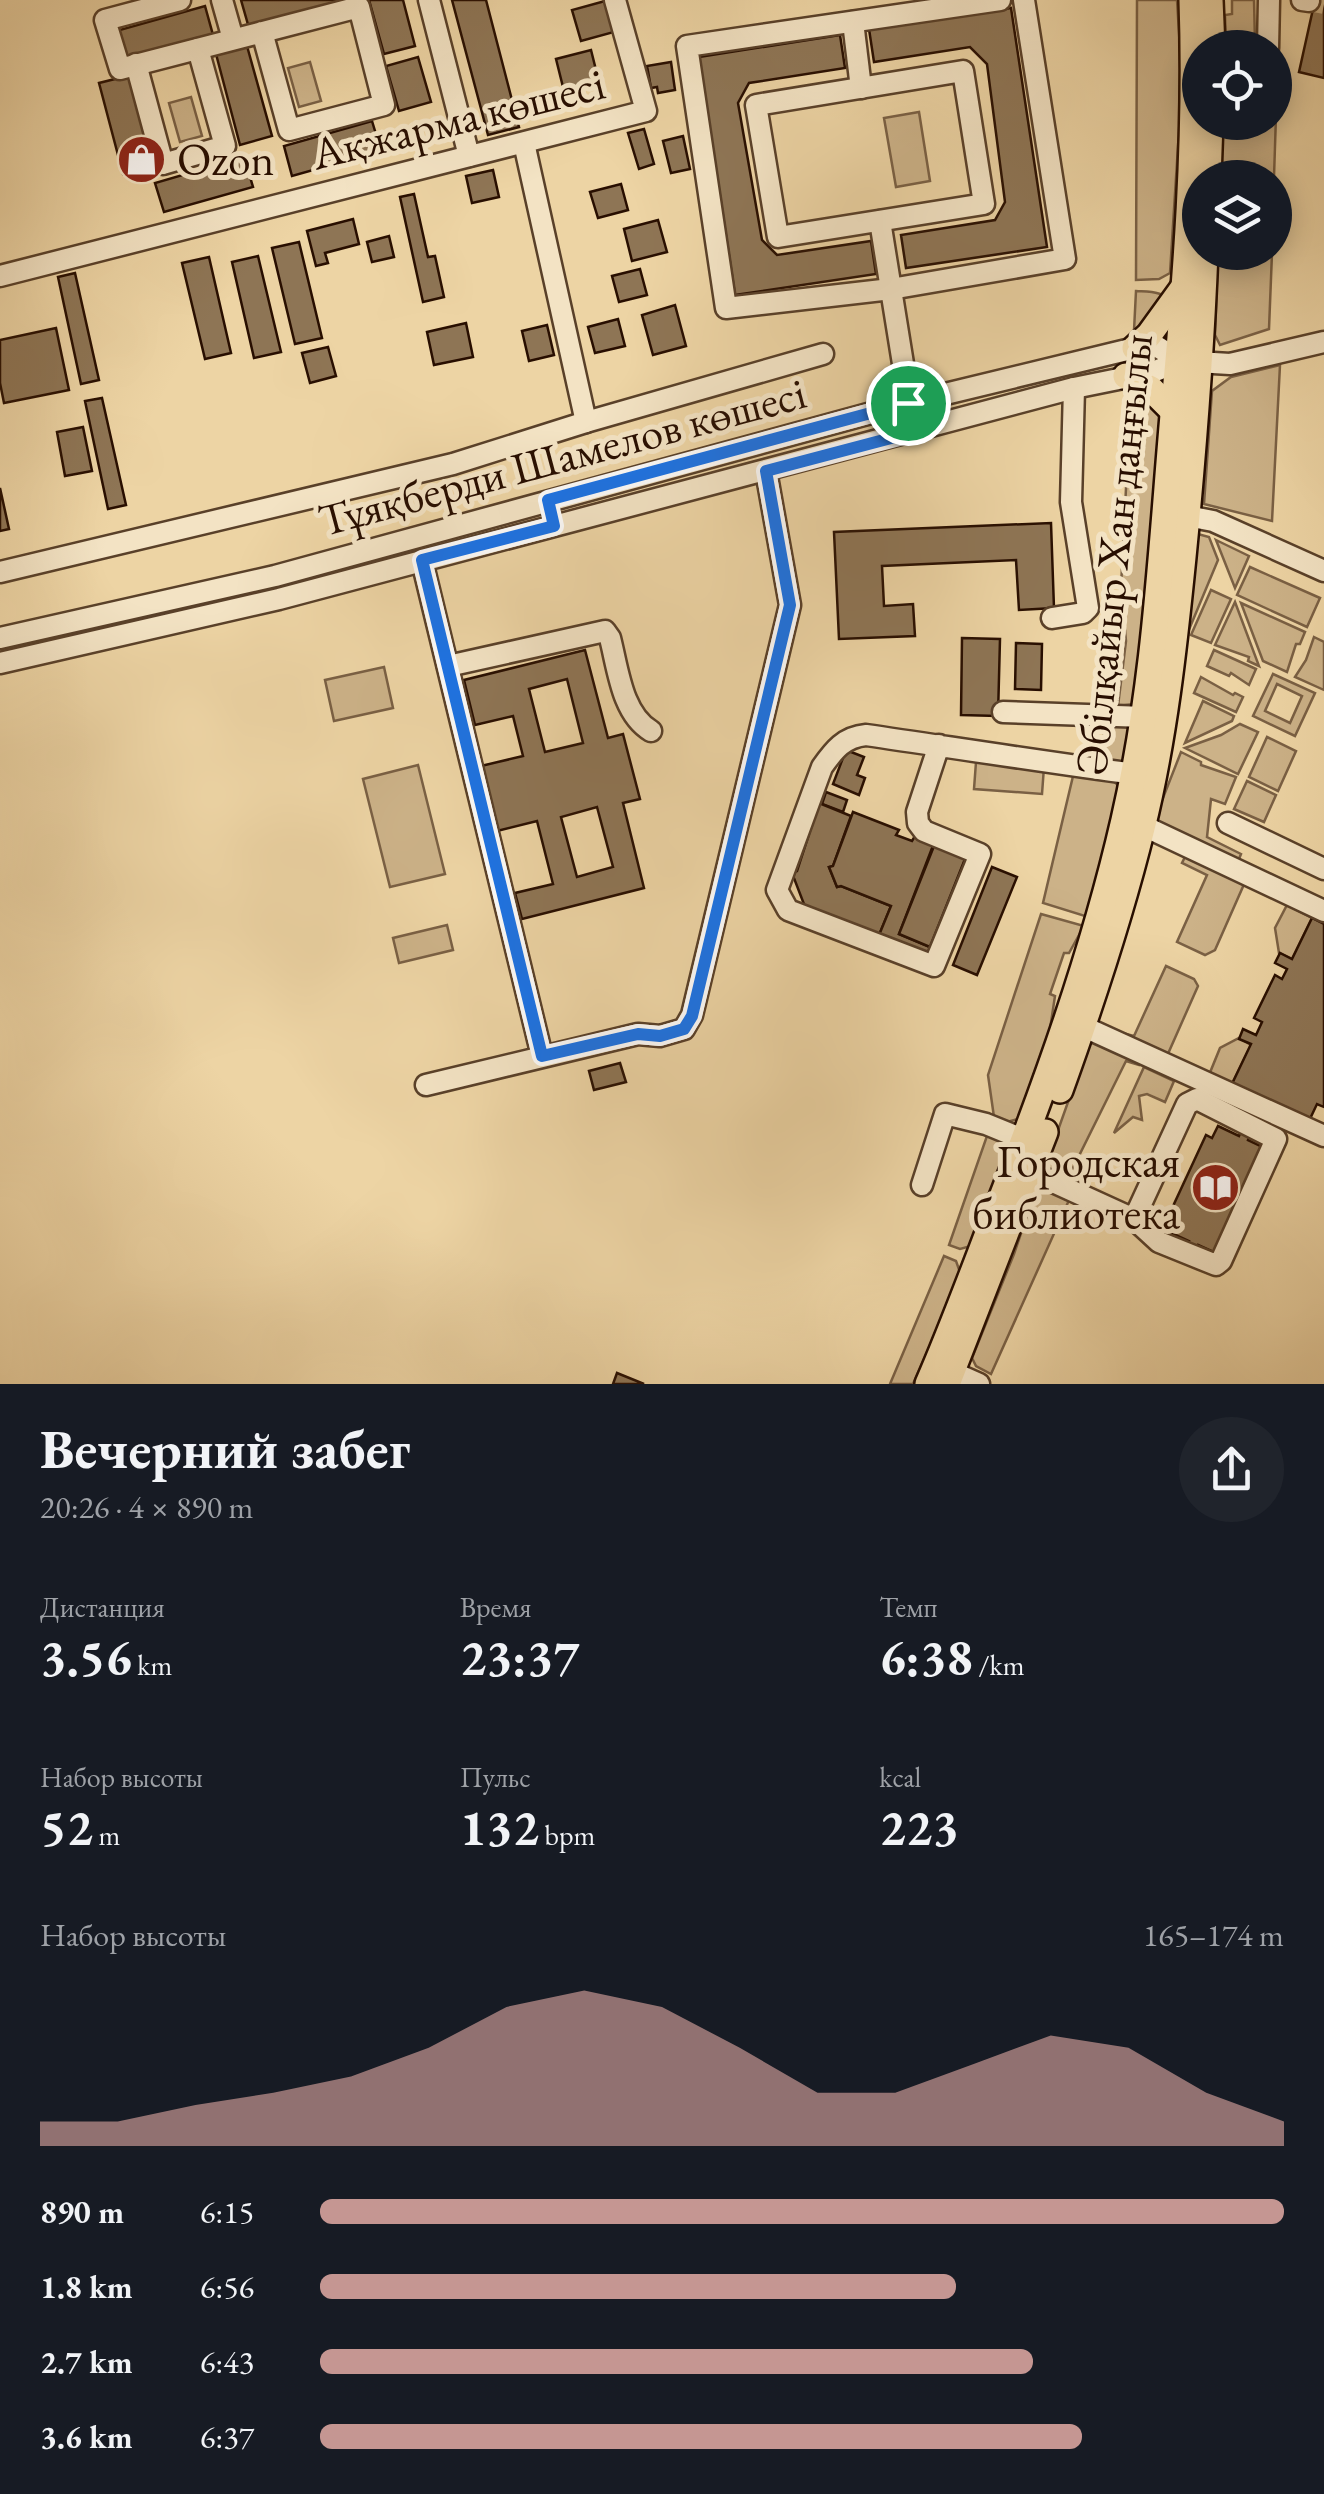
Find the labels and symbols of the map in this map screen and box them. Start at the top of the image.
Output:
street label: Ақжарма көшесі [304,54,611,183]
place label: Ozon [177,130,274,188]
shop icon: Ozon [116,133,168,185]
street label: Әбілқайыр Хан даңғылы [1061,331,1165,777]
pin [866,361,951,446]
street label: Тұяқберди Шамелов көшесі [312,363,812,549]
place label: Городская библиотека [972,1132,1180,1242]
library icon: Городская библиотека [1189,1161,1241,1213]

